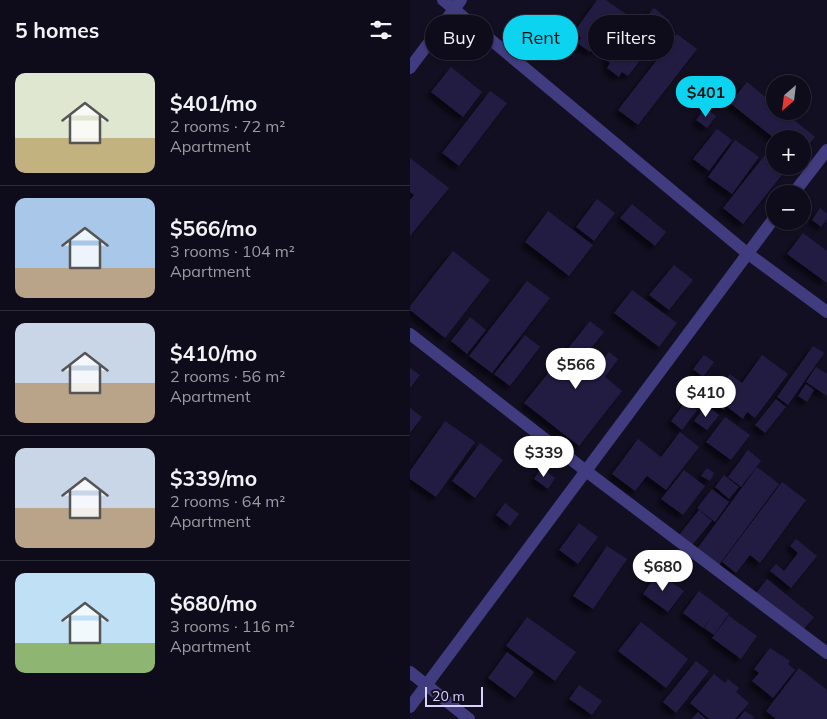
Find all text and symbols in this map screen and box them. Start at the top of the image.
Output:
chip: Buy [425,15,493,60]
chip: Rent [503,15,578,60]
chip: Filters [588,15,674,60]
icon: filters [367,16,395,44]
text: 5 homes [15,17,99,43]
north arrow [766,75,811,120]
map controls [766,75,811,230]
pin: $401 [676,76,736,118]
text: $401 [687,82,725,102]
text: $401/mo [170,90,257,116]
icon: home [55,93,115,153]
text: 2 rooms · 72 m² [170,116,285,136]
button: + [766,130,811,175]
text: Apartment [170,136,251,156]
button: − [766,185,811,230]
text: $566/mo [170,215,257,241]
icon: home [55,218,115,278]
text: 3 rooms · 104 m² [170,241,295,261]
text: Apartment [170,261,251,281]
text: $410/mo [170,340,257,366]
icon: home [55,343,115,403]
pin: $566 [546,348,606,390]
text: $566 [557,354,595,374]
text: 2 rooms · 56 m² [170,366,285,386]
pin: $410 [676,376,736,418]
text: $410 [687,382,725,402]
text: Apartment [170,386,251,406]
pin: $339 [514,436,574,478]
text: $339 [525,442,563,462]
text: $339/mo [170,465,257,491]
icon: home [55,468,115,528]
text: 2 rooms · 64 m² [170,491,285,511]
text: Apartment [170,511,251,531]
pin: $680 [633,550,693,592]
text: $680 [644,556,682,576]
text: $680/mo [170,590,257,616]
icon: home [55,593,115,653]
text: 3 rooms · 116 m² [170,616,295,636]
text: Apartment [170,636,251,656]
scale bar [425,684,482,707]
text: 20 m [432,687,465,705]

